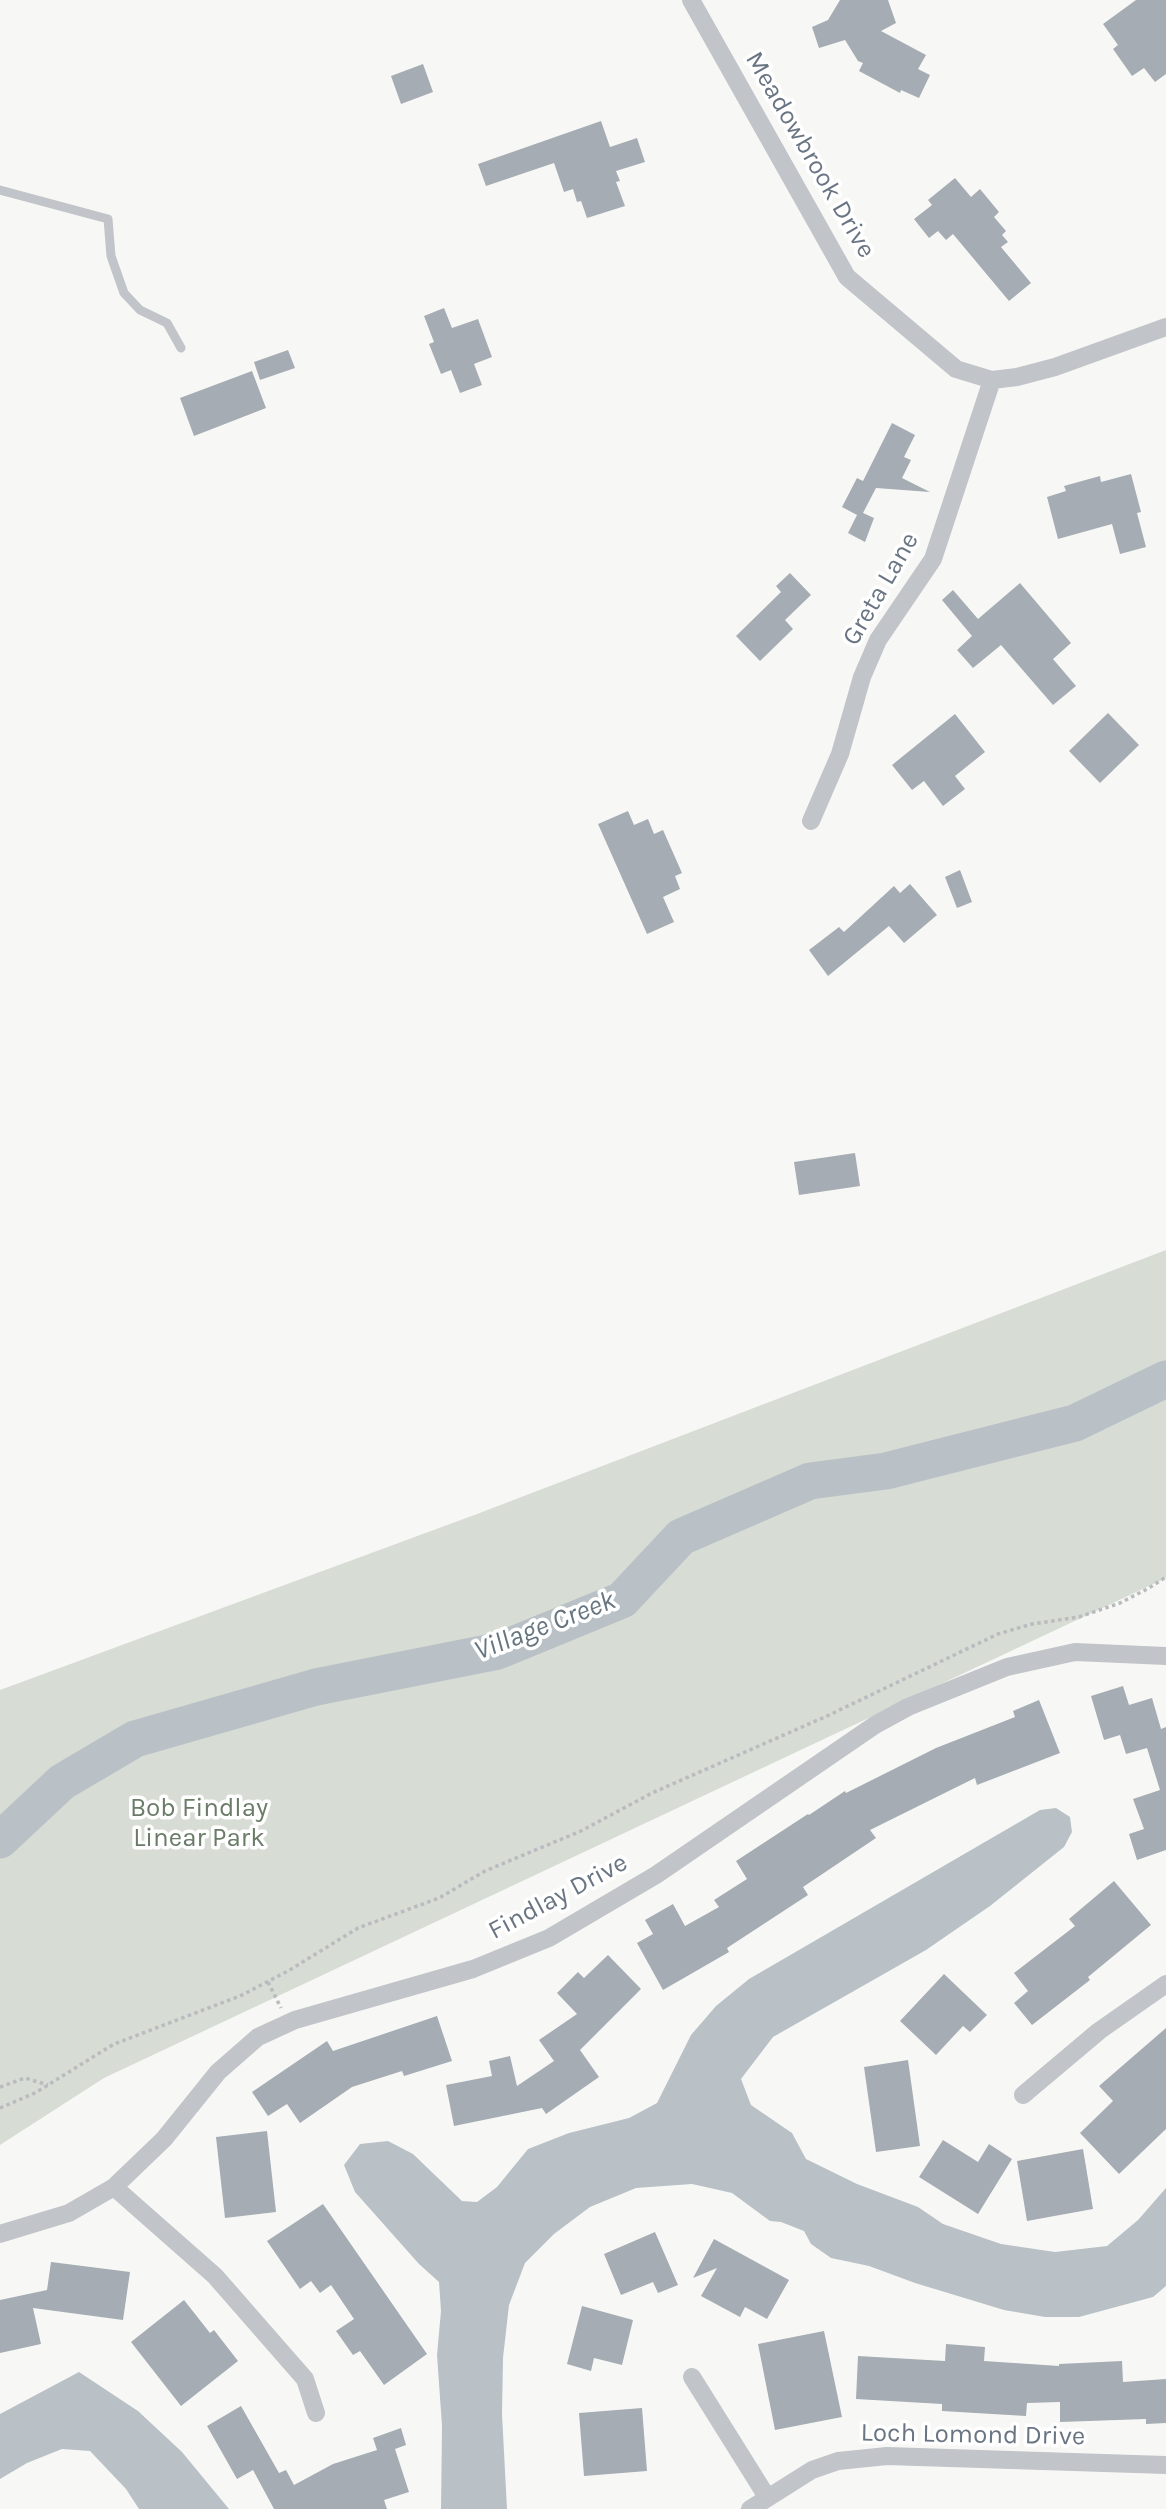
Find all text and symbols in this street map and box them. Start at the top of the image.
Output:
street label: Meadowbrook Drive [738,46,882,264]
street label: Greta Lane [836,527,926,651]
water label: Village Creek [470,1584,620,1668]
park label: Bob Findlay Linear Park [130,1793,268,1854]
street label: Findlay Drive [483,1847,633,1947]
street label: Loch Lomond Drive [860,2417,1086,2453]

